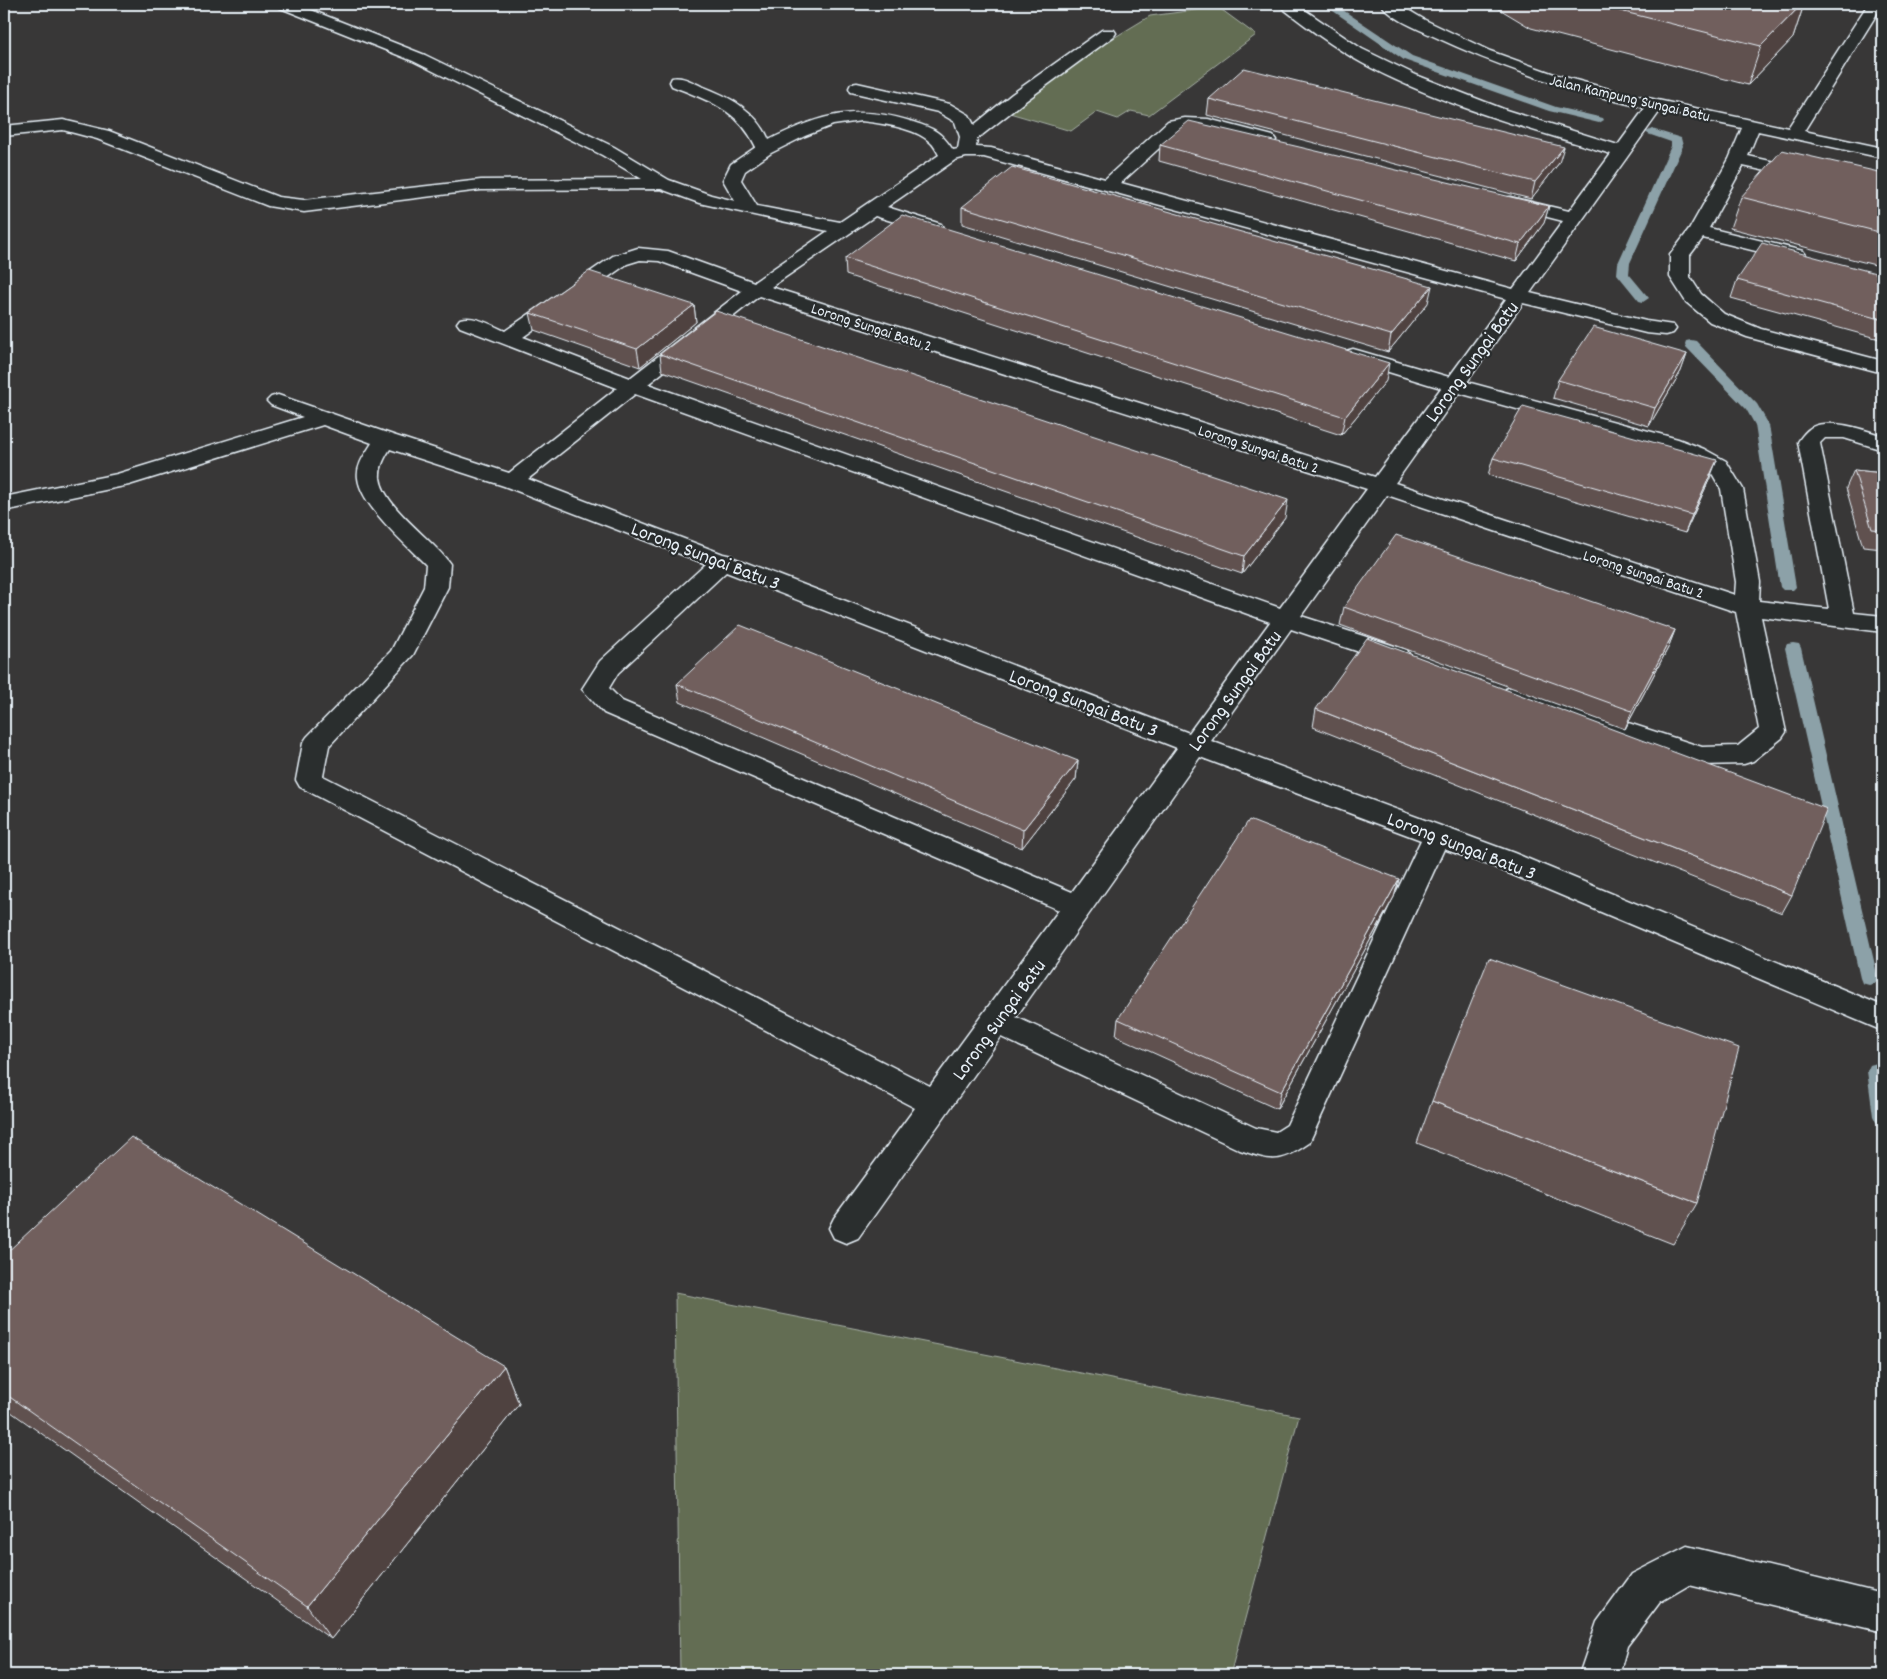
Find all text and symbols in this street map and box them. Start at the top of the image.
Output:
street label: Jalan Kampung Sungai Batu [1547,70,1712,129]
street label: Lorong Sungai Batu [1420,296,1527,429]
street label: Lorong Sungai Batu 2 [808,298,935,359]
street label: Lorong Sungai Batu 2 [1195,420,1322,481]
street label: Lorong Sungai Batu 3 [626,517,783,599]
street label: Lorong Sungai Batu 2 [1580,545,1707,606]
street label: Lorong Sungai Batu [1183,625,1290,758]
street label: Lorong Sungai Batu 3 [1004,664,1161,746]
street label: Lorong Sungai Batu 3 [1382,807,1539,889]
street label: Lorong Sungai Batu [947,954,1054,1087]

